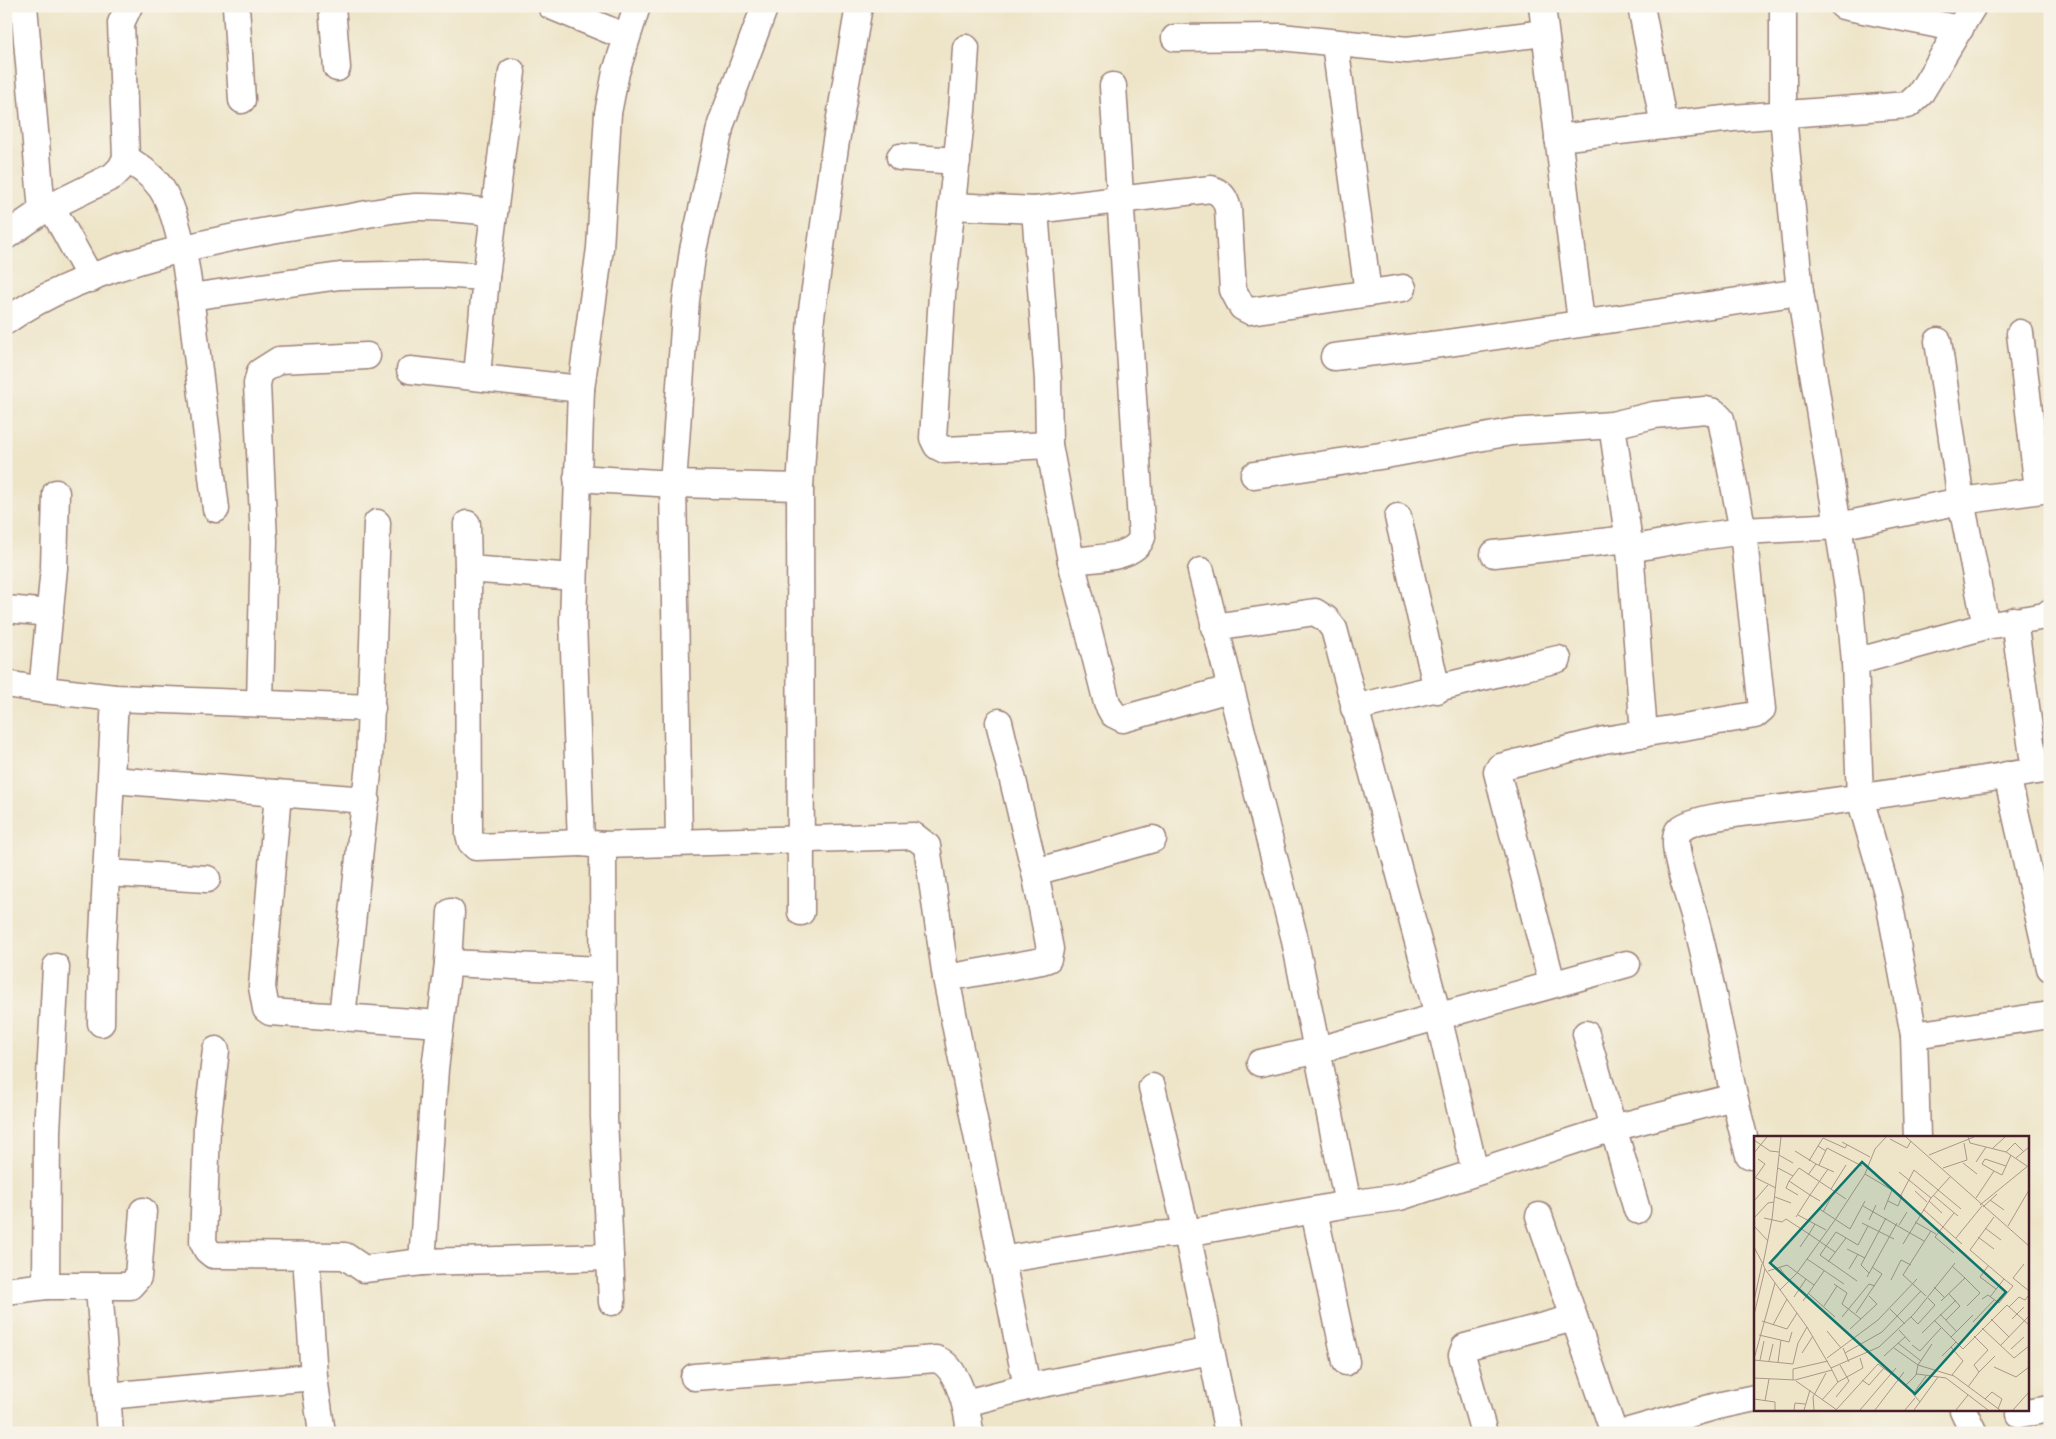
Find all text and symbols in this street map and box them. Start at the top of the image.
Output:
inset map [1754,1136,2028,1412]

